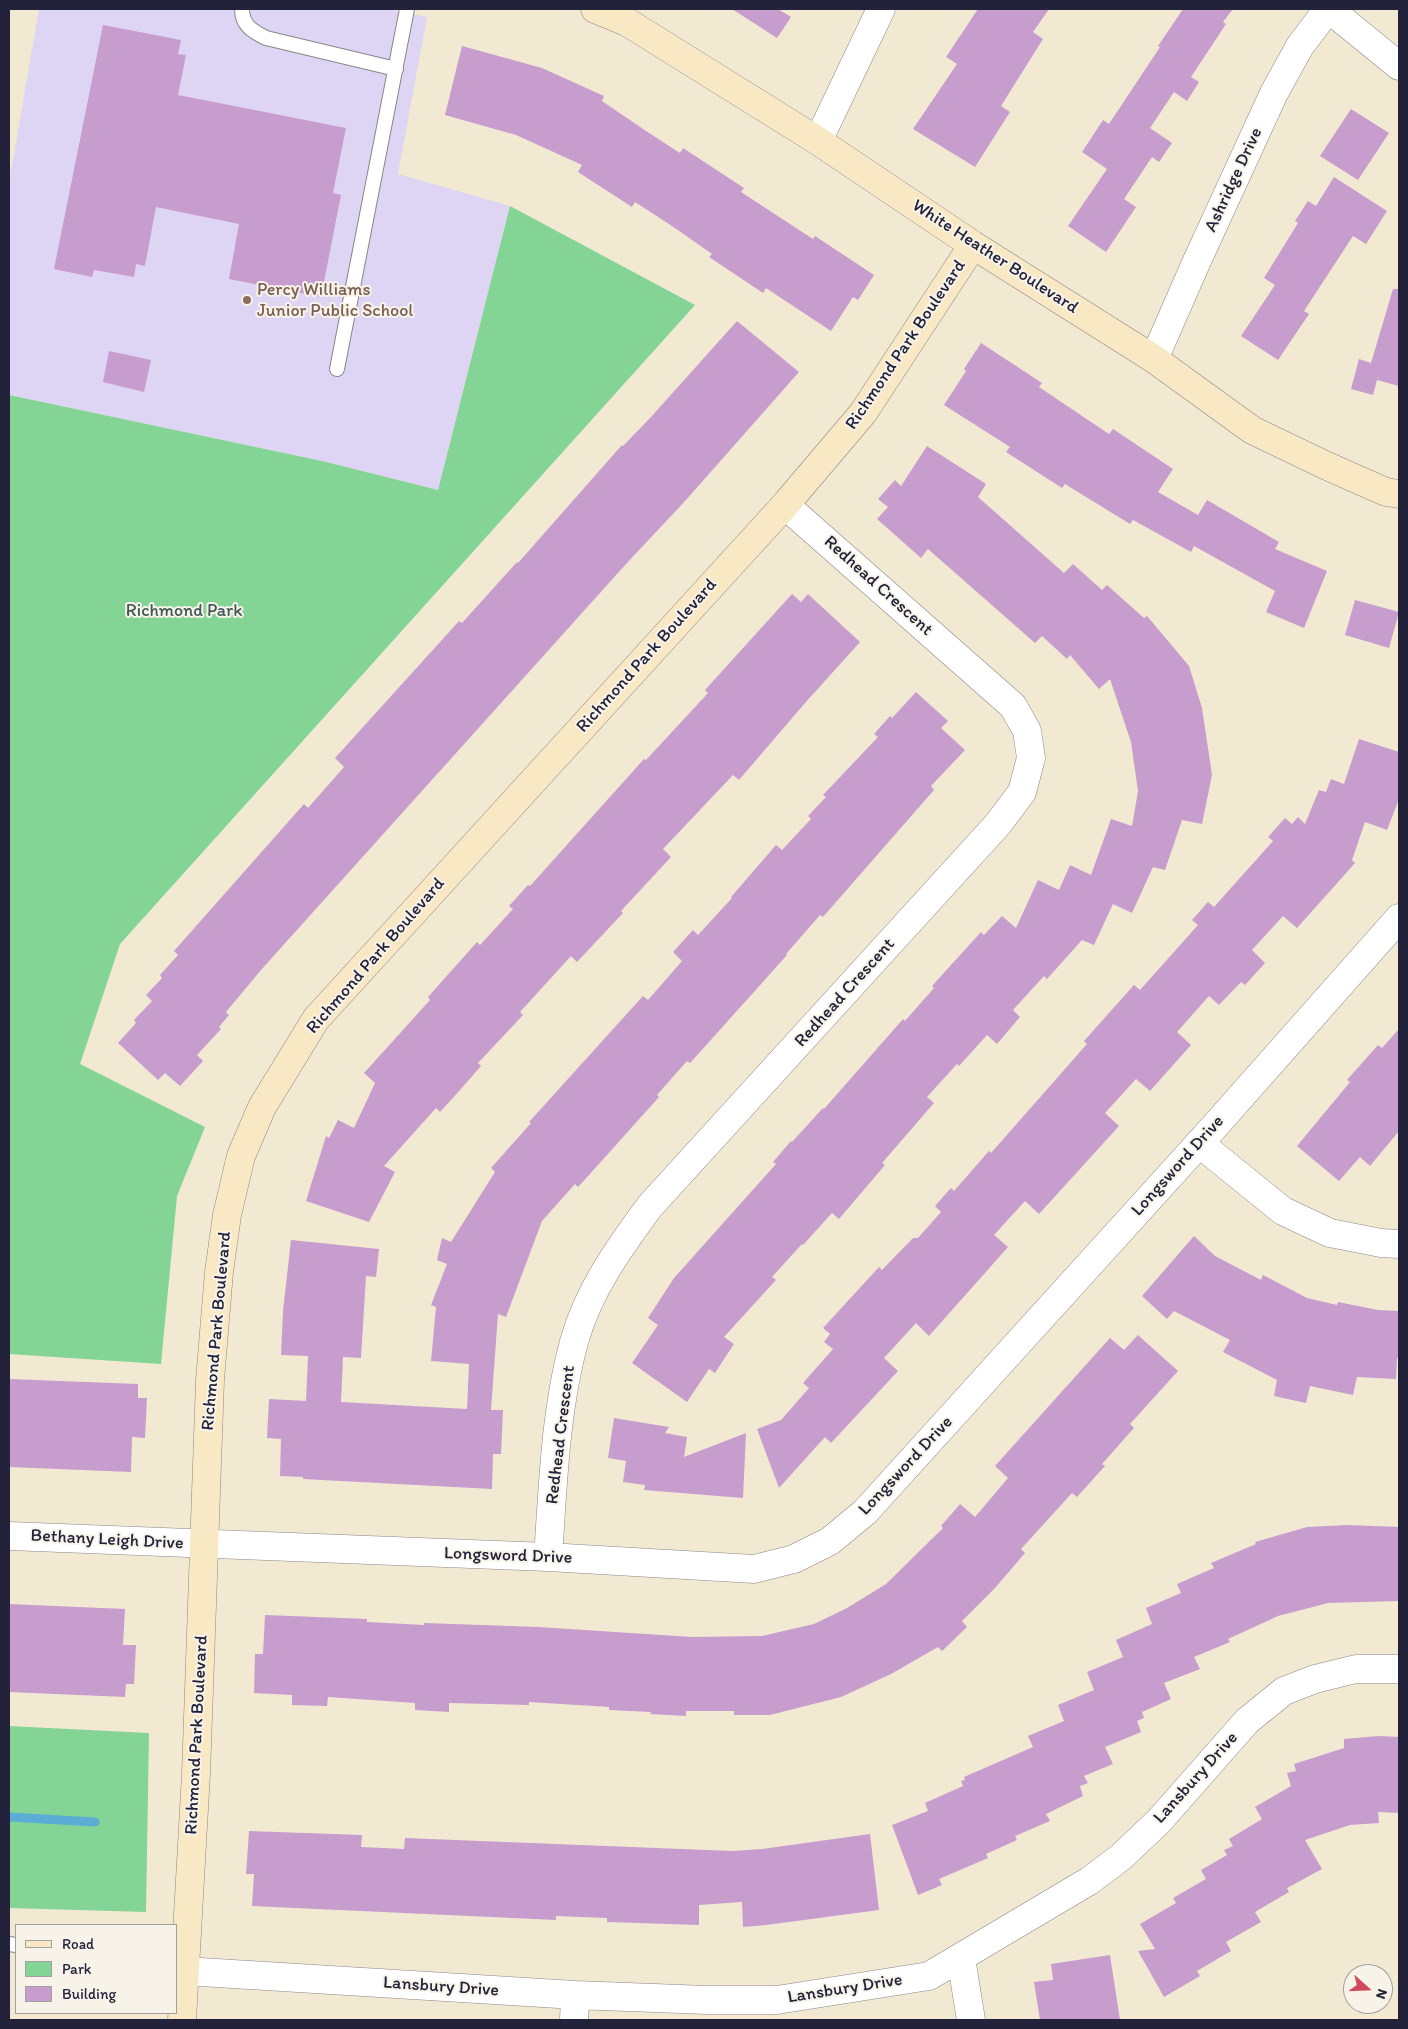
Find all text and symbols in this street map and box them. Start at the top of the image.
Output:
street label: Ashridge Drive [1200,124,1268,236]
street label: White Heather Boulevard [908,195,1082,319]
street label: Richmond Park Boulevard [841,256,971,434]
place label: Percy Williams Junior Public School [257,279,413,322]
marker: Percy Williams Junior Public School [241,294,253,306]
street label: Redhead Crescent [819,531,937,641]
street label: Richmond Park Boulevard [572,574,722,738]
park label: Richmond Park [126,600,242,622]
street label: Richmond Park Boulevard [302,873,450,1039]
street label: Redhead Crescent [790,934,900,1052]
street label: Longsword Drive [1127,1111,1229,1221]
street label: Richmond Park Boulevard [198,1230,236,1432]
street label: Redhead Crescent [542,1365,580,1505]
street label: Longsword Drive [854,1412,958,1520]
street label: Bethany Leigh Drive [30,1525,184,1555]
street label: Longsword Drive [444,1543,572,1569]
street label: Richmond Park Boulevard [181,1635,213,1835]
street label: Lansbury Drive [1149,1728,1243,1828]
legend [15,1924,178,2014]
text: Road [62,1935,94,1953]
text: Park [62,1960,92,1978]
north arrow [1343,1964,1393,2014]
street label: Lansbury Drive [786,1969,904,2009]
street label: Lansbury Drive [382,1972,500,2002]
text: Building [62,1985,116,2003]
text: N [1372,1987,1391,2001]

